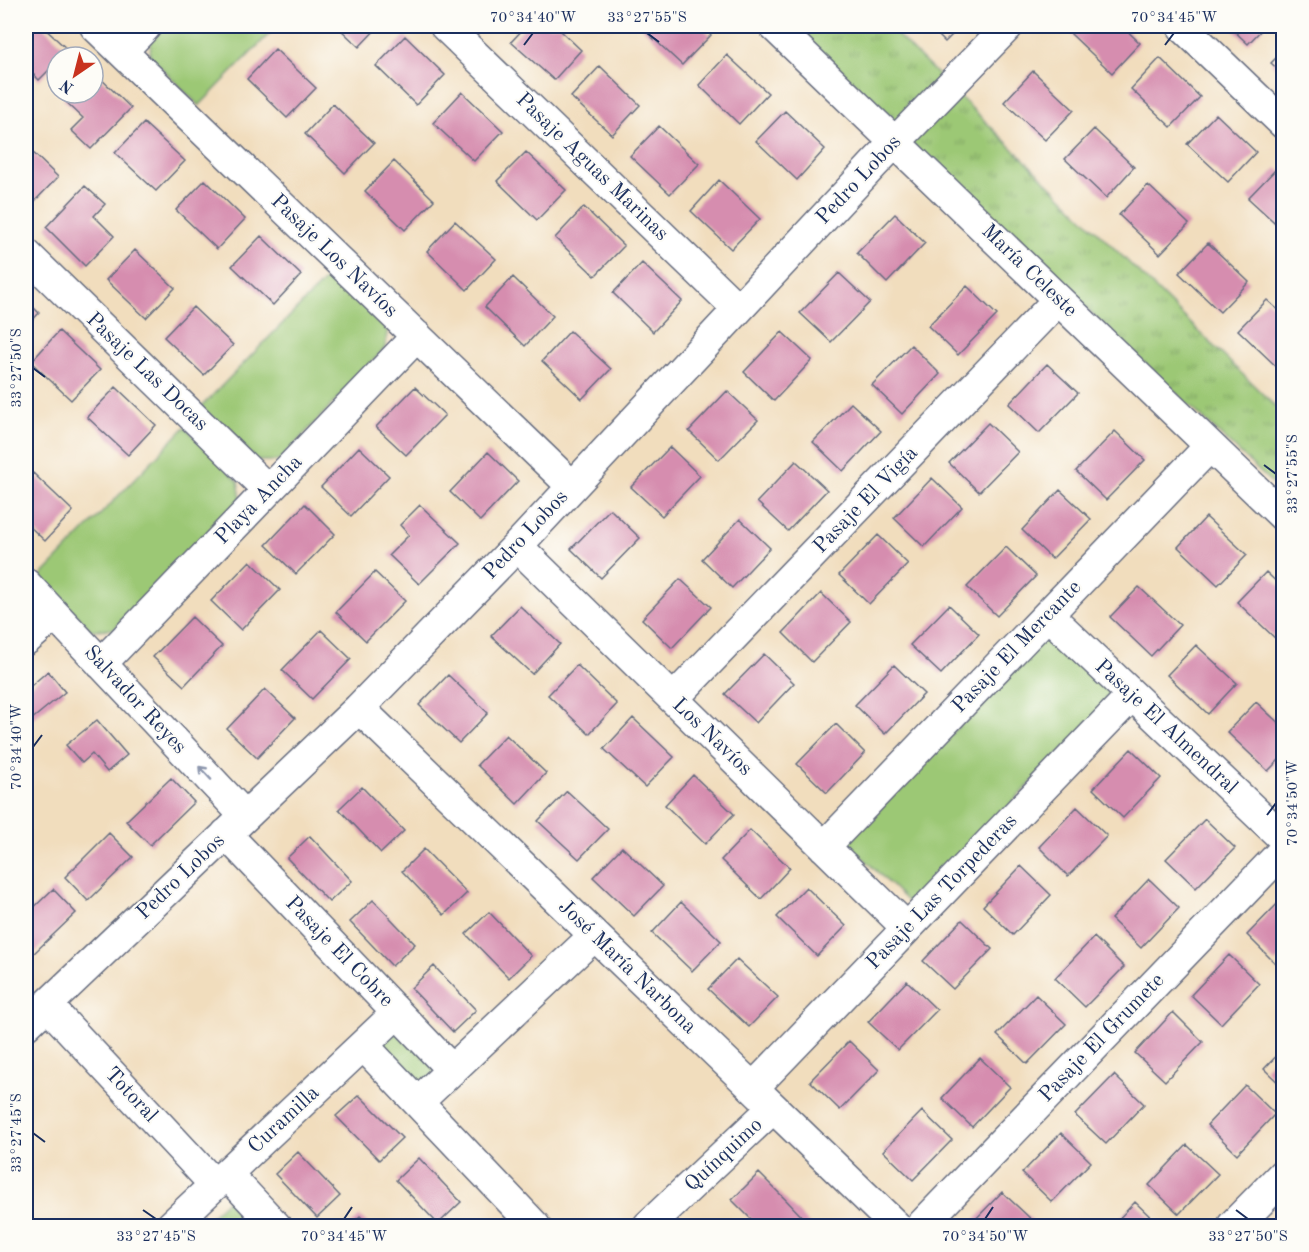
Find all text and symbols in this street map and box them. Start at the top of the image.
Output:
text: 70°34'40"W [490,11,576,26]
text: 33°27'55"S [607,11,687,26]
text: 70°34'45"W [1131,11,1217,26]
north arrow [45,45,105,105]
text: N [57,75,77,96]
street label: Pasaje Aguas Marinas [512,89,672,245]
street label: Pedro Lobos [813,131,905,229]
street label: Pasaje Los Navíos [267,190,401,322]
street label: María Celeste [977,220,1081,322]
street label: Pasaje Las Docas [82,309,212,435]
text: 33°27'50"S [10,328,25,408]
text: 33°27'55"S [1286,434,1301,514]
street label: Pasaje El Vigía [810,442,922,558]
street label: Playa Ancha [211,451,307,549]
street label: Pedro Lobos [480,486,572,584]
street label: Pasaje El Mercante [949,577,1085,717]
street label: Salvador Reyes [80,642,190,758]
street label: Pasaje El Almendral [1091,656,1242,799]
street label: Los Navíos [668,694,756,780]
text: 70°34'40"W [10,704,25,790]
text: 70°34'50"W [1286,760,1301,846]
one-way arrow [197,766,212,781]
street label: Pasaje Las Torpederas [863,810,1021,974]
street label: Pedro Lobos [133,830,229,924]
street label: Pasaje El Cobre [281,893,397,1011]
street label: José María Narbona [554,896,700,1038]
street label: Pasaje El Grumete [1035,970,1169,1106]
street label: Totoral [101,1064,162,1127]
street label: Curamilla [245,1082,323,1158]
text: 33°27'45"S [10,1093,25,1173]
street label: Quínquimo [681,1114,767,1196]
text: 33°27'45"S [116,1230,196,1245]
text: 70°34'45"W [301,1230,387,1245]
text: 70°34'50"W [942,1230,1028,1245]
text: 33°27'50"S [1208,1230,1288,1245]

